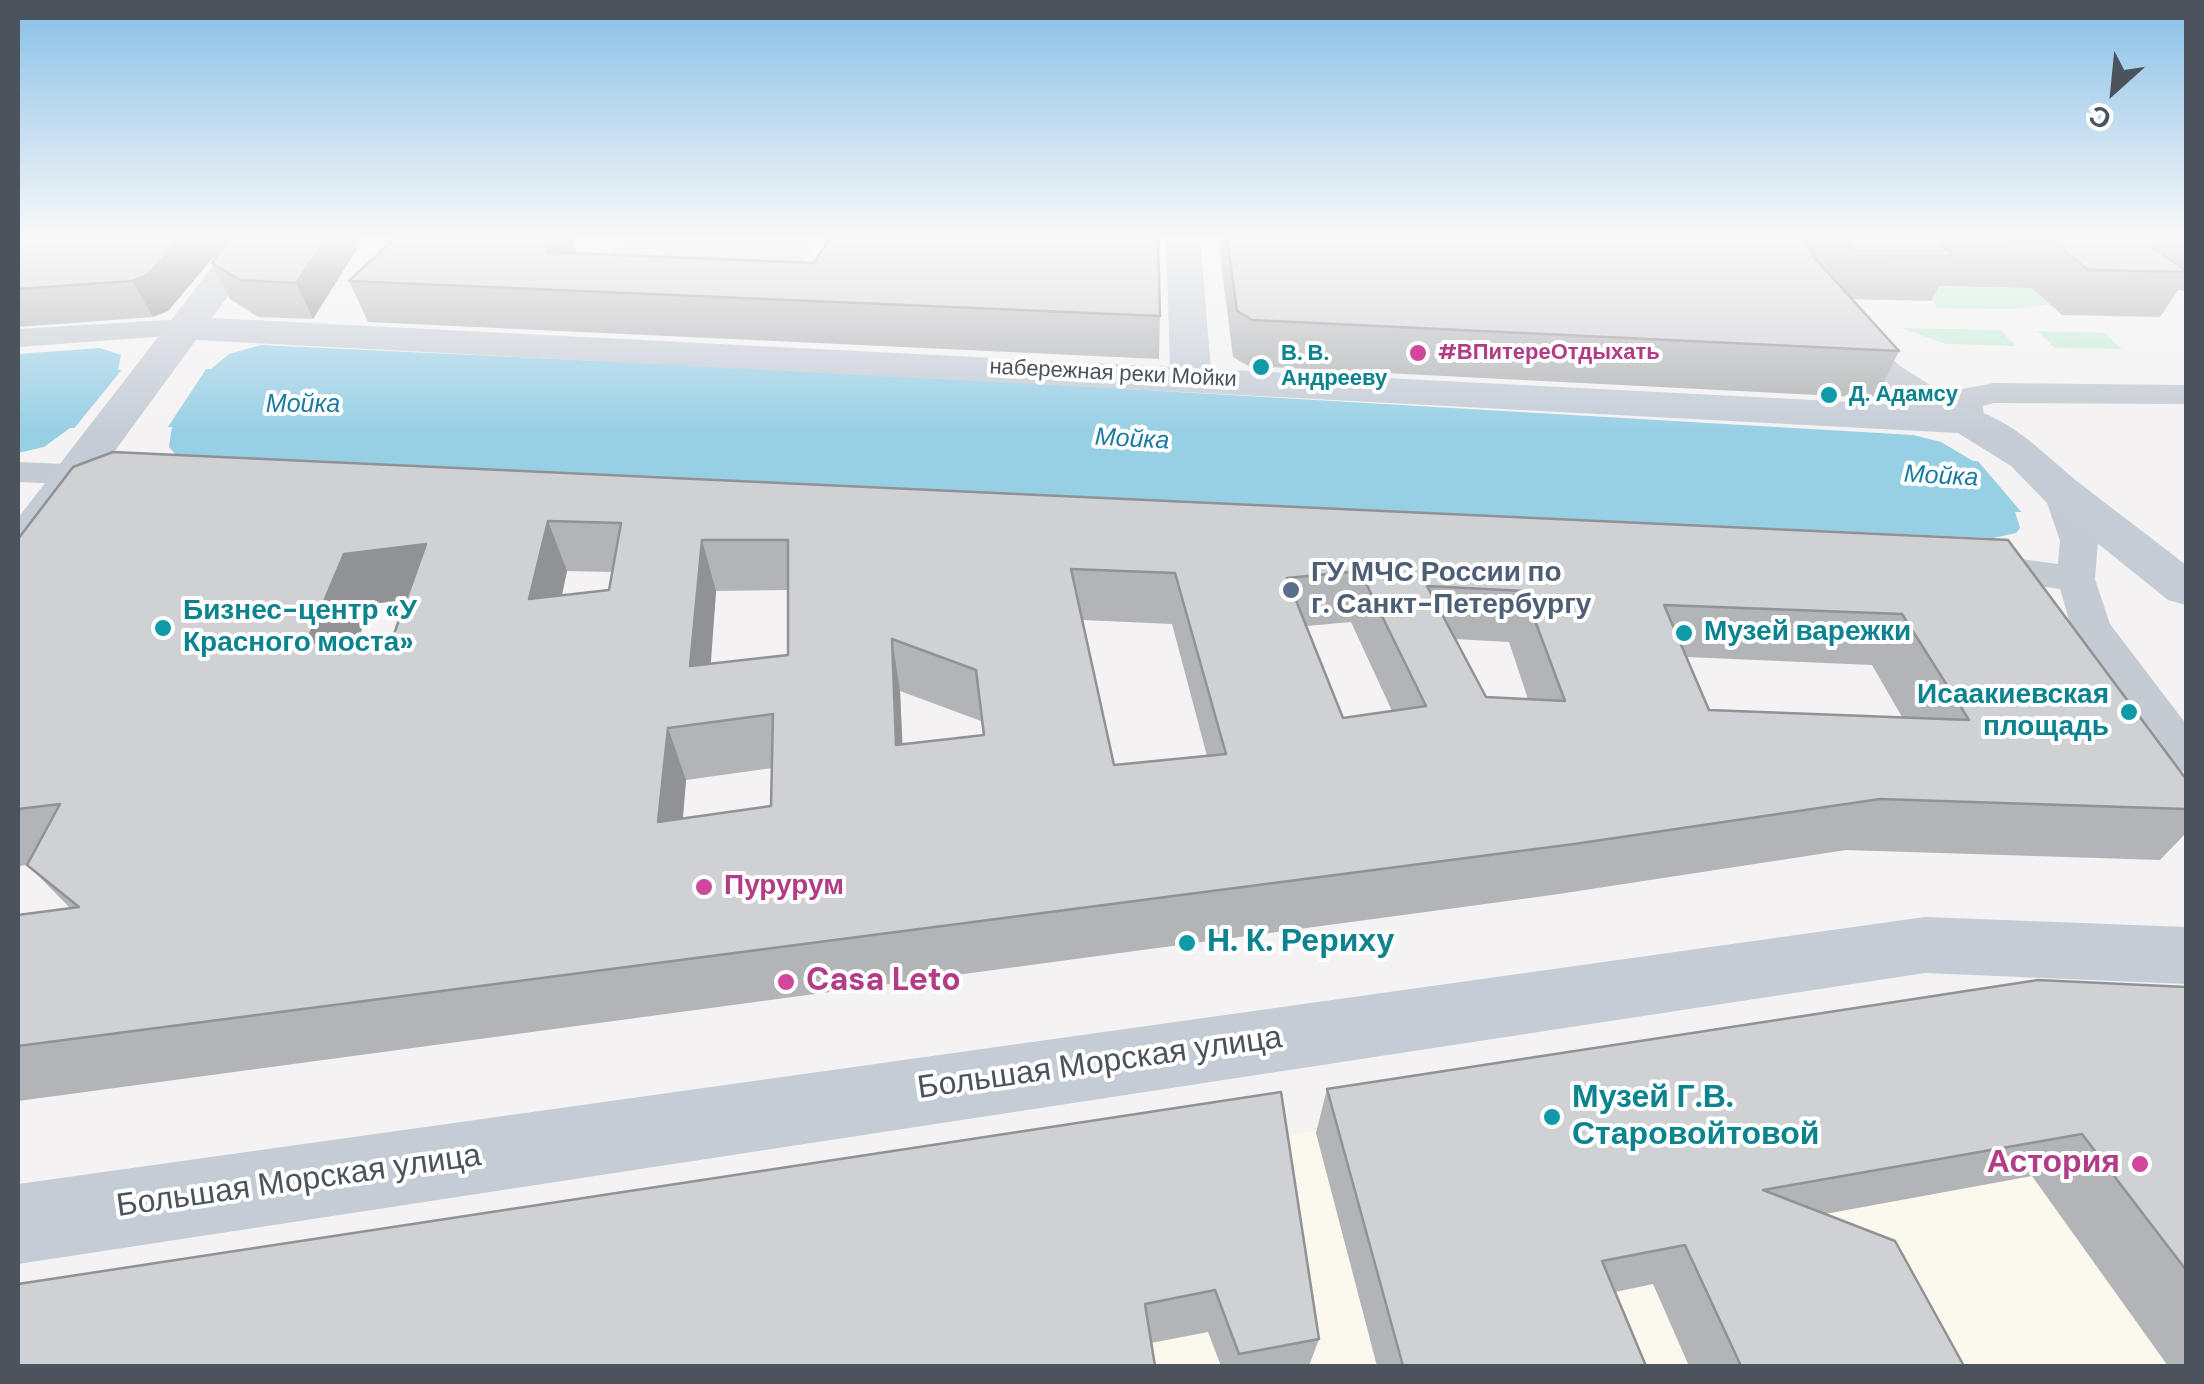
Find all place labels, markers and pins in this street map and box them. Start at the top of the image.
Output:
place label: #ВПитереОтдыхать [1438,340,1660,366]
place label: В. В. Андрееву [1281,341,1387,392]
marker: #ВПитереОтдыхать [1407,342,1429,364]
marker: В. В. Андрееву [1250,356,1272,378]
place label: Д. Адамсу [1849,382,1958,408]
marker: Д. Адамсу [1818,384,1840,406]
place label: ГУ МЧС России по г. Санкт-Петербургу [1311,557,1591,623]
marker: ГУ МЧС России по г. Санкт-Петербургу [1280,579,1302,601]
place label: Бизнес-центр «У Красного моста» [183,595,417,661]
place label: Музей варежки [1704,616,1911,650]
marker: Бизнес-центр «У Красного моста» [152,617,174,639]
marker: Музей варежки [1673,622,1695,644]
place label: Исаакиевская площадь [1917,679,2109,745]
marker: Исаакиевская площадь [2118,701,2140,723]
place label: Пурурум [724,870,844,904]
marker: Пурурум [693,876,715,898]
place label: Н. К. Рериху [1207,924,1394,962]
marker: Н. К. Рериху [1176,932,1198,954]
place label: Casa Leto [806,963,961,1001]
marker: Casa Leto [775,971,797,993]
place label: Музей Г.В. Старовойтовой [1572,1080,1819,1155]
marker: Музей Г.В. Старовойтовой [1541,1106,1563,1128]
place label: Астория [1987,1145,2120,1183]
marker: Астория [2129,1153,2151,1175]

